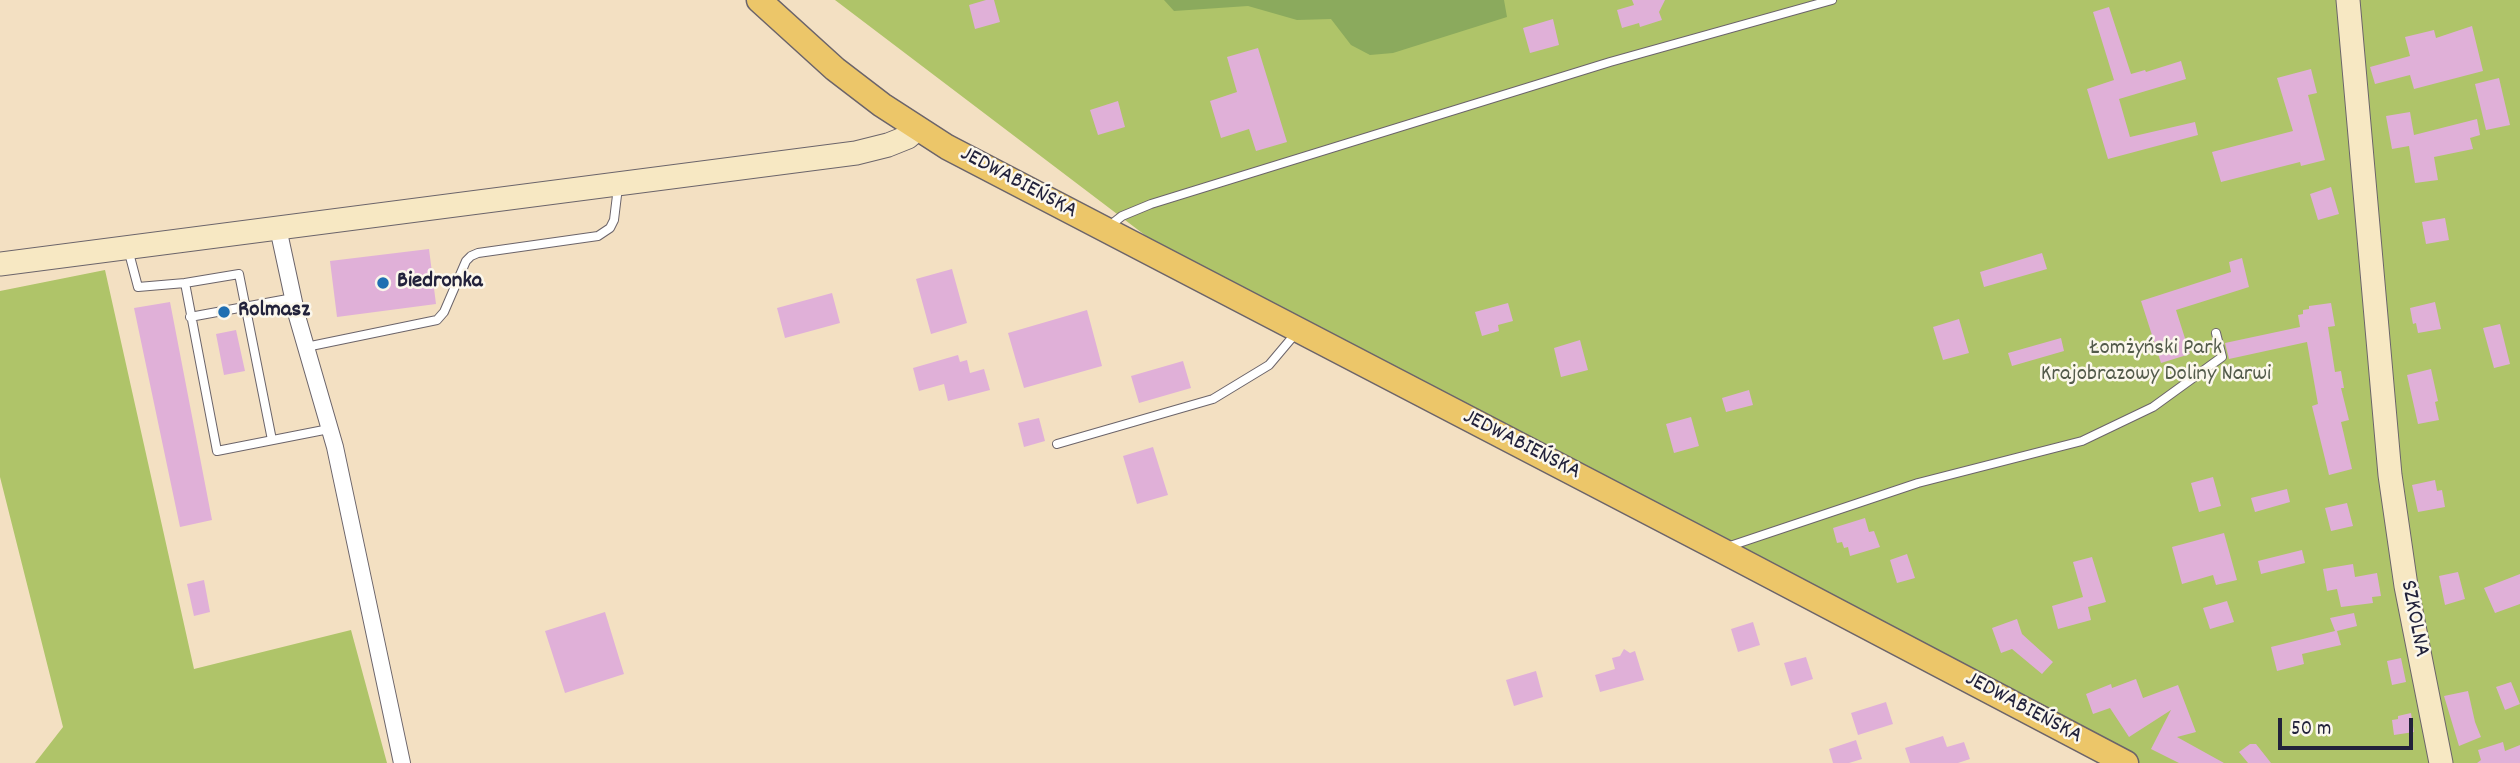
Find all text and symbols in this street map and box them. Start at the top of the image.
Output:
street label: JEDWABIEŃSKA [955,142,1081,226]
place label: Biedronka [397,269,483,297]
marker: Biedronka [375,275,391,291]
place label: Rolmasz [238,298,310,326]
marker: Rolmasz [216,304,232,320]
park label: Łomżyński Park Krajobrazowy Doliny Narwi [2041,336,2271,390]
street label: JEDWABIEŃSKA [1457,404,1585,488]
street label: SZKOLNA [2392,578,2434,660]
street label: JEDWABIEŃSKA [1960,667,2086,751]
scale bar [2282,704,2417,748]
text: 50 m [2291,715,2331,745]

